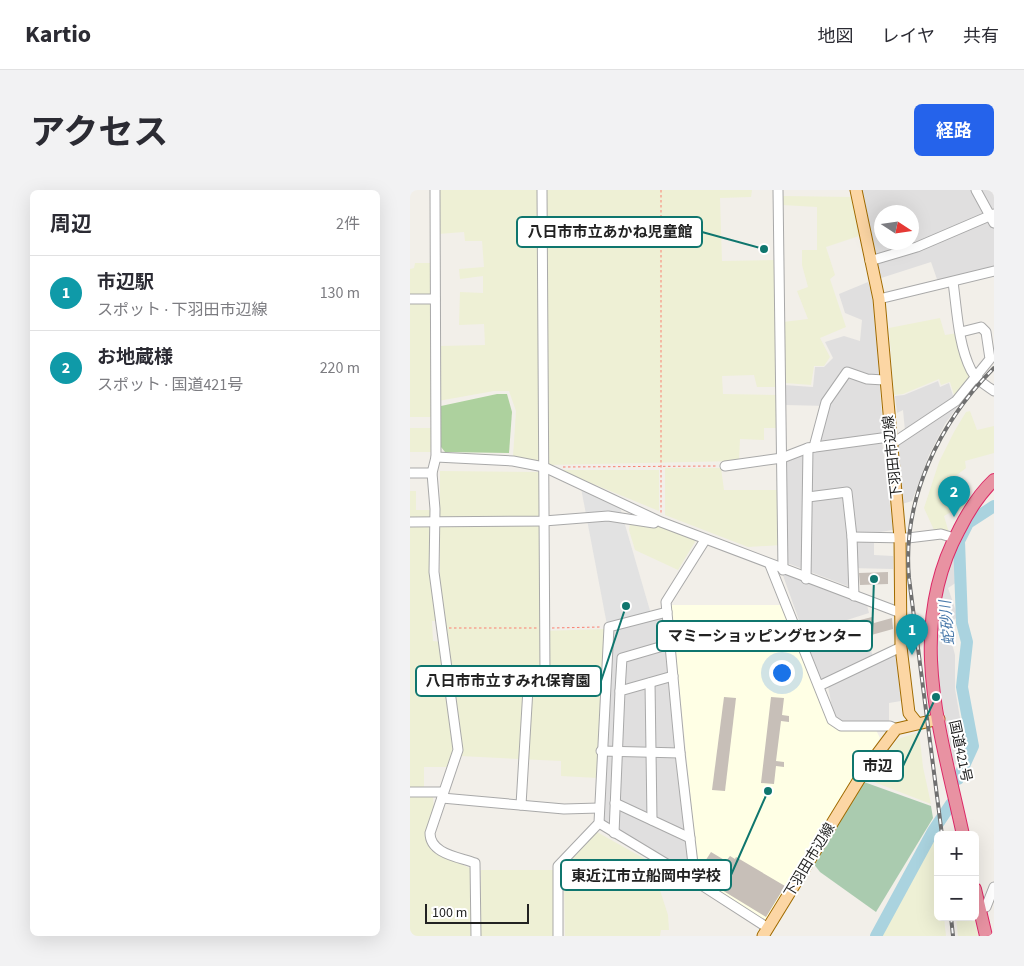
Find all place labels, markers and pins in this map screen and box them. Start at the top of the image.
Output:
callout: 八日市市立あかね児童館 [517,217,702,247]
pin: 2 [938,476,970,517]
pin: 1 [896,614,928,655]
callout: マミーショッピングセンター [657,621,872,651]
callout: 八日市市立すみれ保育園 [416,666,601,696]
callout: 市辺 [853,751,903,781]
callout: 東近江市立船岡中学校 [561,860,731,890]

